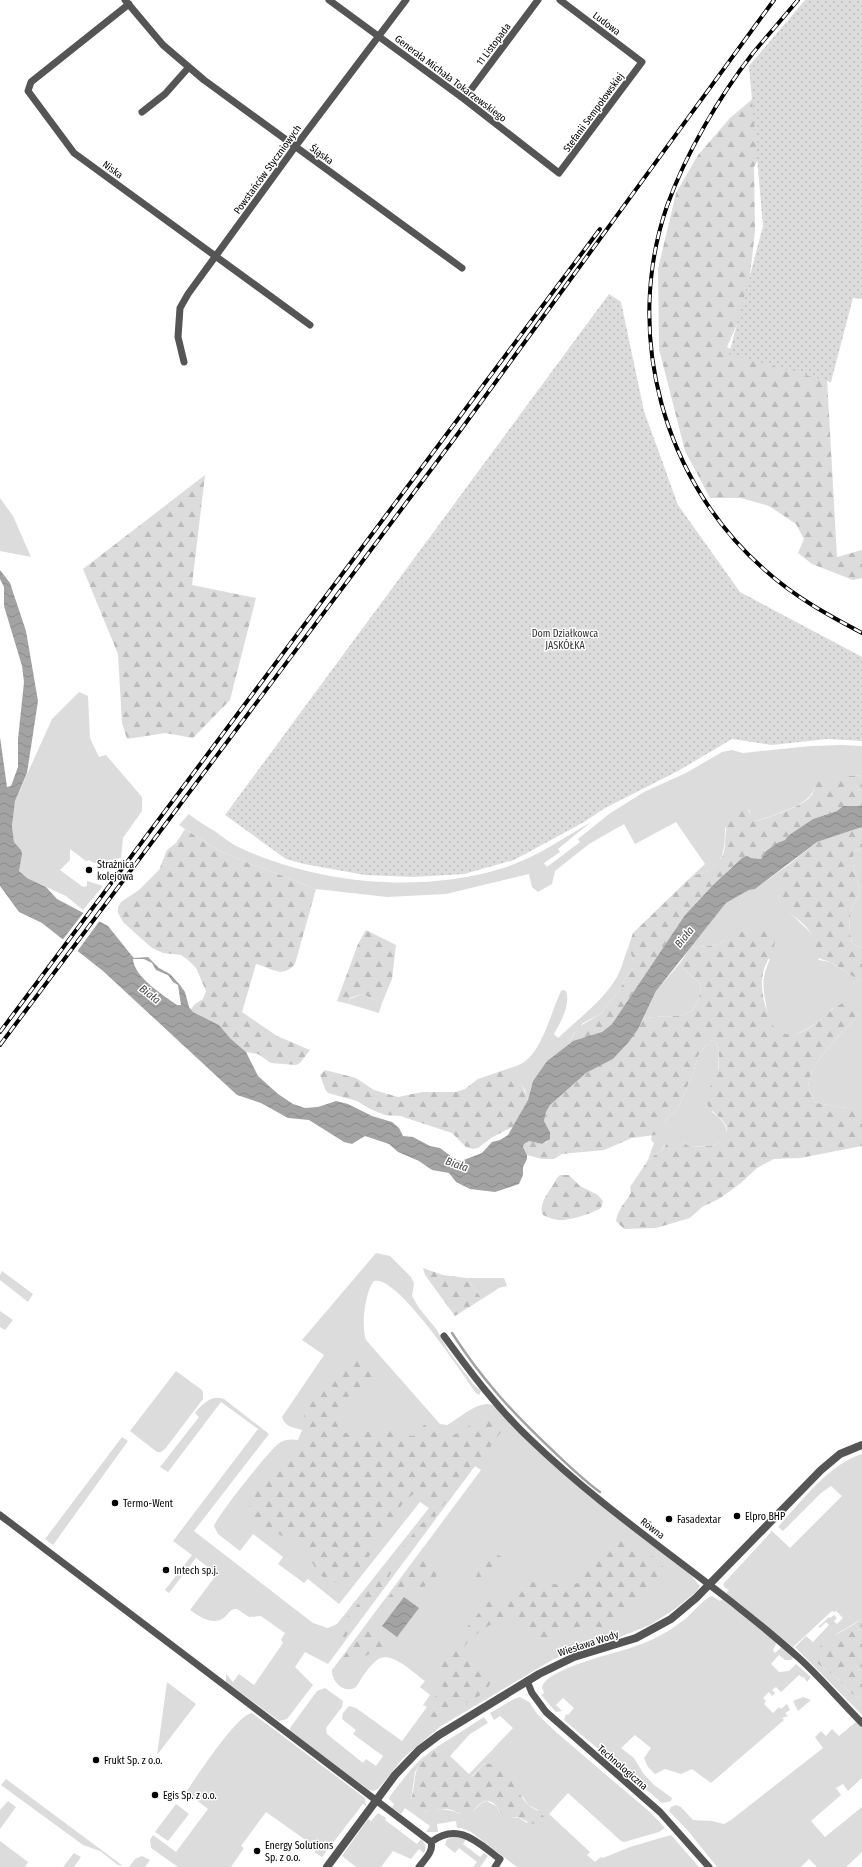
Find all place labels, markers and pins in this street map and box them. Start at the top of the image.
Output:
place label: Strażnica kolejowa [97,859,134,883]
marker: Strażnica kolejowa [84,865,94,875]
marker: Termo-Went [110,1498,120,1508]
place label: Termo-Went [123,1498,174,1510]
marker: Elpro BHP [732,1511,742,1521]
place label: Elpro BHP [745,1511,785,1523]
marker: Fasadextar [664,1514,674,1524]
place label: Fasadextar [677,1514,721,1526]
marker: Intech sp.j. [161,1565,171,1575]
place label: Intech sp.j. [174,1565,218,1577]
marker: Frukt Sp. z o.o. [91,1755,101,1765]
place label: Frukt Sp. z o.o. [104,1755,162,1767]
marker: Egis Sp. z o.o. [150,1790,160,1800]
place label: Egis Sp. z o.o. [163,1790,217,1802]
place label: Energy Solutions Sp. z o.o. [265,1840,333,1864]
marker: Energy Solutions Sp. z o.o. [252,1846,262,1856]

